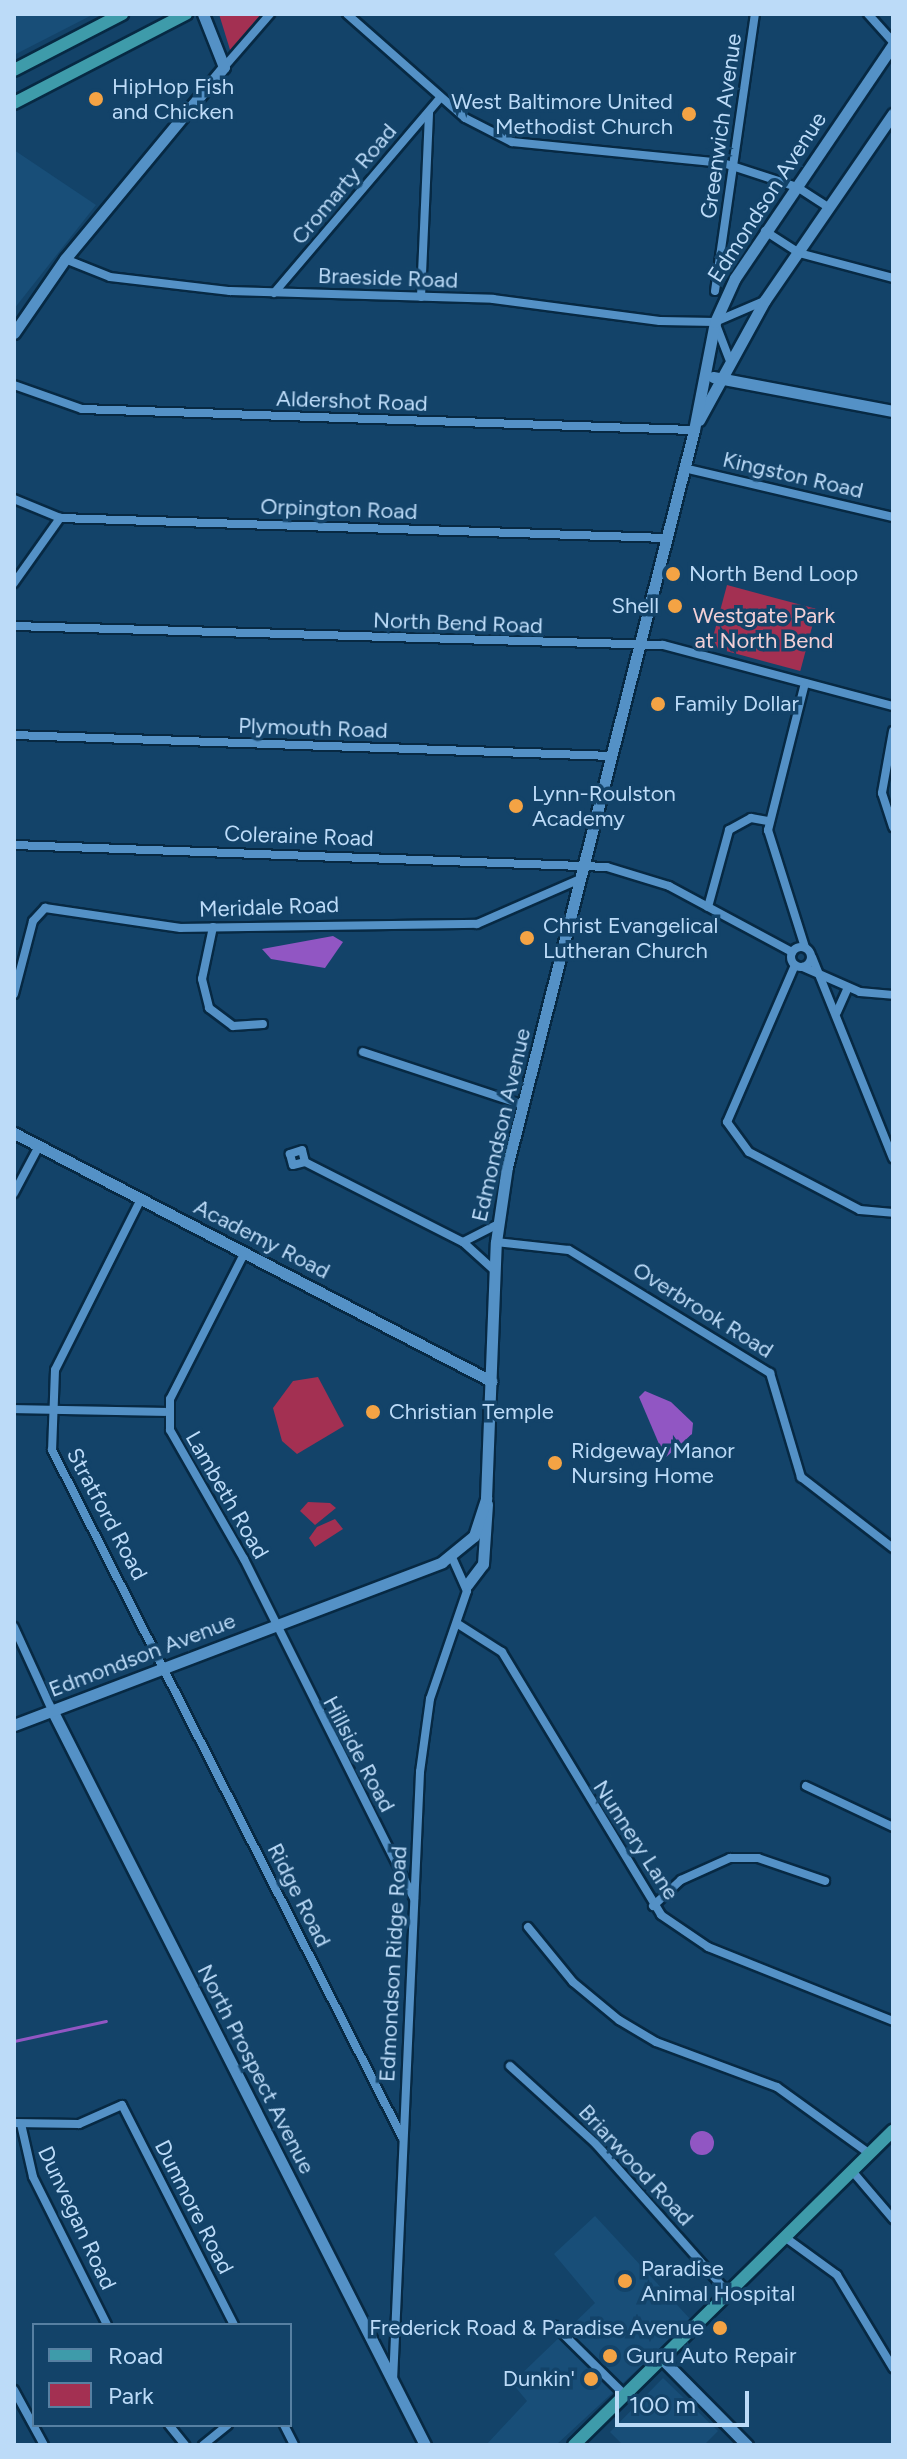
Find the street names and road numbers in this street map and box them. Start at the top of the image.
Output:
street label: Greenwich Avenue [695,32,747,220]
street label: Edmondson Avenue [702,107,832,287]
street label: Cromarty Road [286,118,402,250]
street label: Braeside Road [317,262,459,294]
street label: Aldershot Road [276,385,428,417]
street label: Kingston Road [720,446,866,504]
street label: Orpington Road [260,493,418,525]
street label: North Bend Road [373,607,543,639]
street label: Plymouth Road [238,712,388,744]
street label: Coleraine Road [224,820,374,852]
street label: Meridale Road [198,891,340,923]
street label: Edmondson Avenue [466,1026,536,1224]
street label: Academy Road [190,1193,334,1285]
street label: Overbrook Road [628,1256,778,1364]
street label: Lambeth Road [180,1426,274,1564]
street label: Stratford Road [61,1443,153,1585]
street label: Edmondson Avenue [45,1607,239,1703]
street label: Hillside Road [317,1691,401,1817]
street label: Nunnery Lane [588,1775,684,1905]
street label: Ridge Road [262,1839,336,1951]
street label: Edmondson Ridge Road [374,1845,412,2083]
street label: North Prospect Avenue [192,1960,320,2178]
street label: Briarwood Road [573,2099,699,2231]
street label: Dunmore Road [149,2136,239,2278]
street label: Dunvegan Road [32,2142,122,2294]

